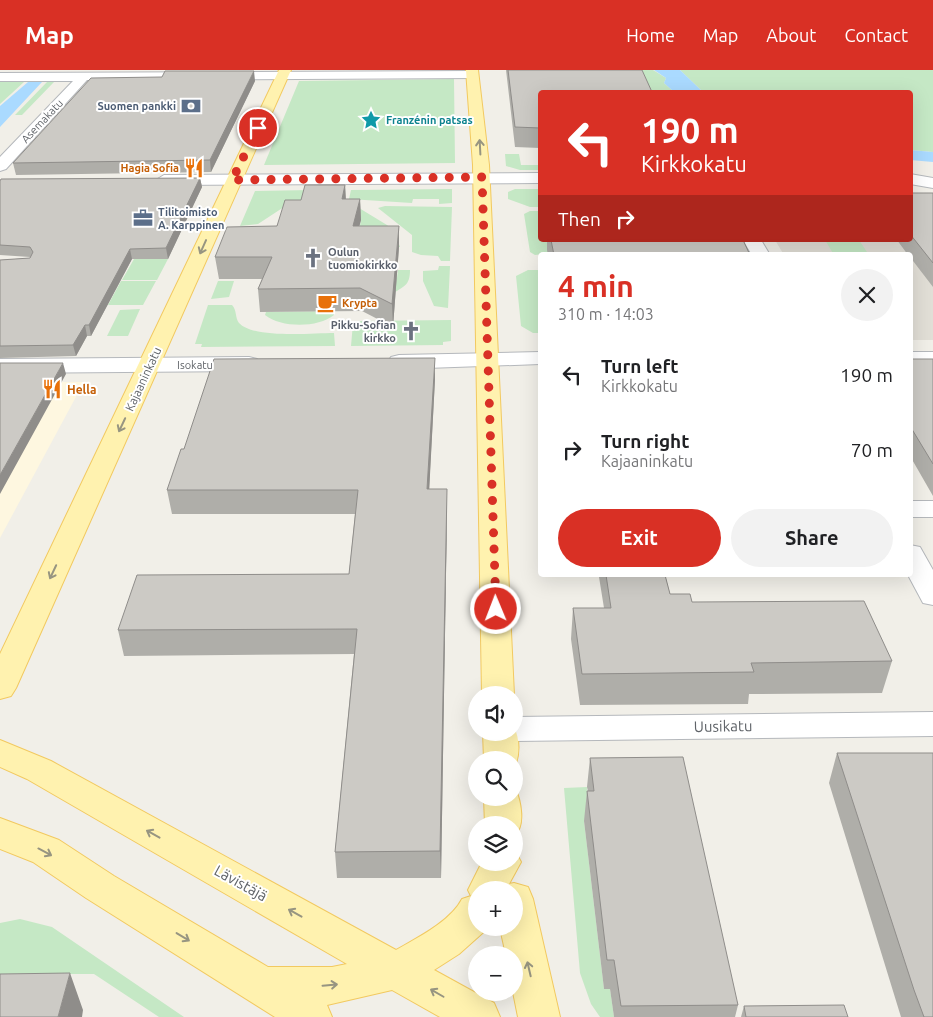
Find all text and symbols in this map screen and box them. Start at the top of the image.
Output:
text: Map [25,22,74,49]
text: Home [626,25,675,45]
text: Map [703,25,738,45]
text: About [766,25,816,45]
text: Contact [844,25,908,45]
bank icon: Suomen pankki [180,95,202,117]
street label: Asemakatu [19,97,65,145]
place label: Suomen pankki [97,100,176,112]
pin [237,107,279,149]
place icon: Franzénin patsas [360,109,382,131]
icon: left [558,110,623,175]
text: 190 m [641,110,739,150]
icon: arrive [244,114,272,142]
place label: Franzénin patsas [386,114,473,126]
one-way arrow [476,140,485,156]
text: Kirkkokatu [641,151,747,176]
restaurant icon: Hagia Sofia [183,157,205,179]
place label: Hagia Sofia [121,162,179,174]
icon: right [611,205,639,233]
place label: Tilitoimisto A. Karppinen [158,206,225,231]
office icon: Tilitoimisto A. Karppinen [132,207,154,229]
text: Then [558,208,601,230]
one-way arrow [197,239,207,254]
place label: Oulun tuomiokirkko [328,246,398,271]
church icon: Oulun tuomiokirkko [302,247,324,269]
text: 4 min [558,269,634,303]
button: close [841,269,893,321]
cafe icon: Krypta [316,292,338,314]
place label: Krypta [342,297,377,309]
text: 310 m · 14:03 [558,305,654,323]
place label: Pikku-Sofian kirkko [331,319,396,344]
church icon: Pikku-Sofian kirkko [400,320,422,342]
street label: Kajaaninkatu [123,345,163,413]
text: Turn left [601,355,679,377]
street label: Isokatu [177,359,213,371]
icon: left [558,361,586,389]
text: 190 m [840,364,893,386]
text: Kirkkokatu [601,377,678,395]
restaurant icon: Hella [41,378,63,400]
place label: Hella [67,383,97,396]
one-way arrow [116,417,126,432]
text: Turn right [601,430,689,452]
icon: right [558,436,586,464]
text: 70 m [851,439,893,461]
text: Kajaaninkatu [601,452,693,470]
button: Exit [558,509,721,567]
button: Share [731,509,893,567]
one-way arrow [48,564,58,579]
position arrow [469,582,521,634]
map controls [468,686,523,1001]
button: sound [468,686,523,741]
street label: Uusikatu [694,717,752,735]
button: search [468,751,523,806]
button: layers [468,816,523,871]
one-way arrow [146,829,161,839]
one-way arrow [37,847,52,857]
street label: Lävistäjä [212,862,270,904]
button: + [468,881,523,936]
one-way arrow [288,908,303,917]
one-way arrow [175,933,189,943]
button: − [468,946,523,1001]
one-way arrow [524,962,533,978]
one-way arrow [321,980,337,990]
one-way arrow [430,987,444,997]

